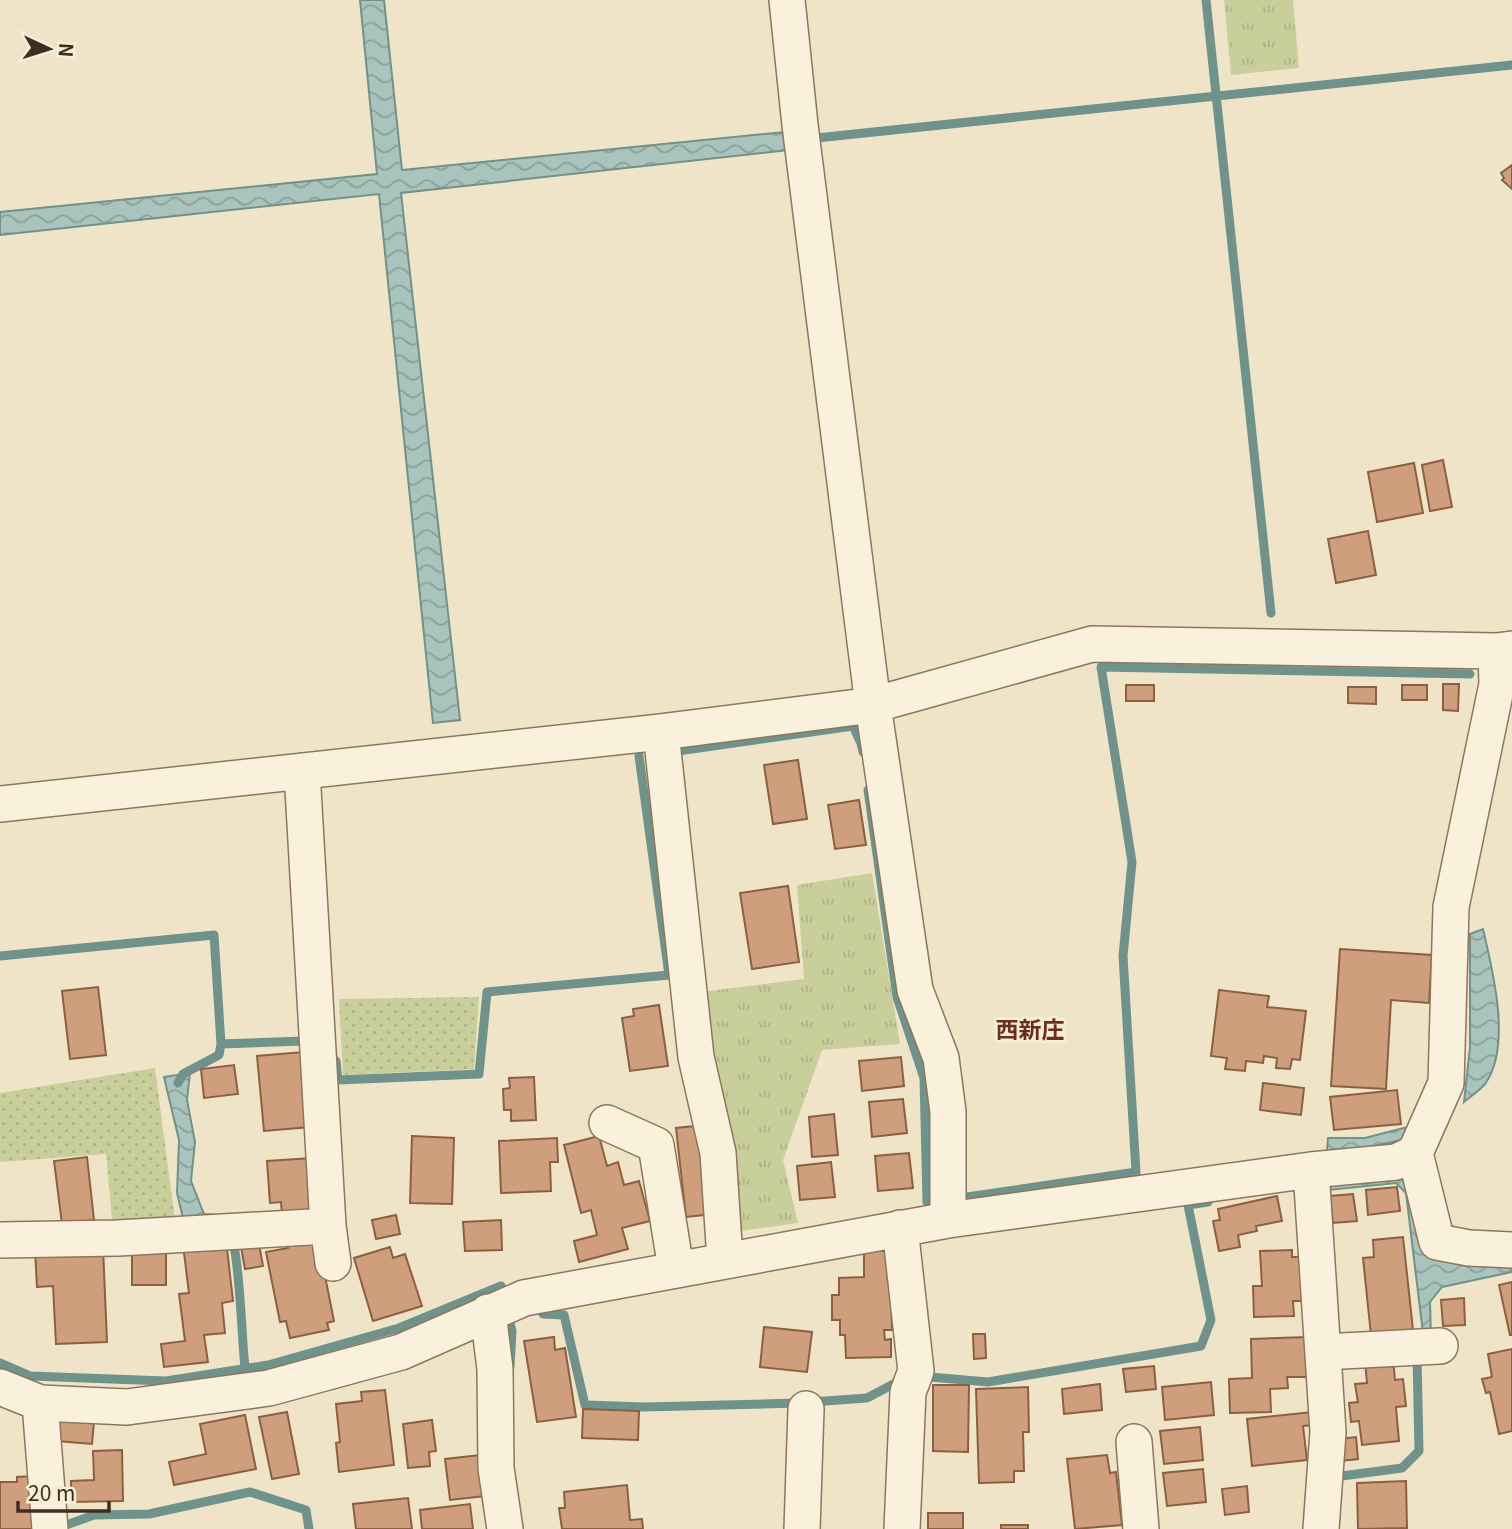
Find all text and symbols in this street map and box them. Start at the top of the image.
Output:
north arrow [14,14,84,84]
text: N [53,42,81,58]
district label: 西新庄 [996,1011,1065,1045]
scale bar [18,1470,108,1514]
text: 20 m [28,1477,75,1507]

